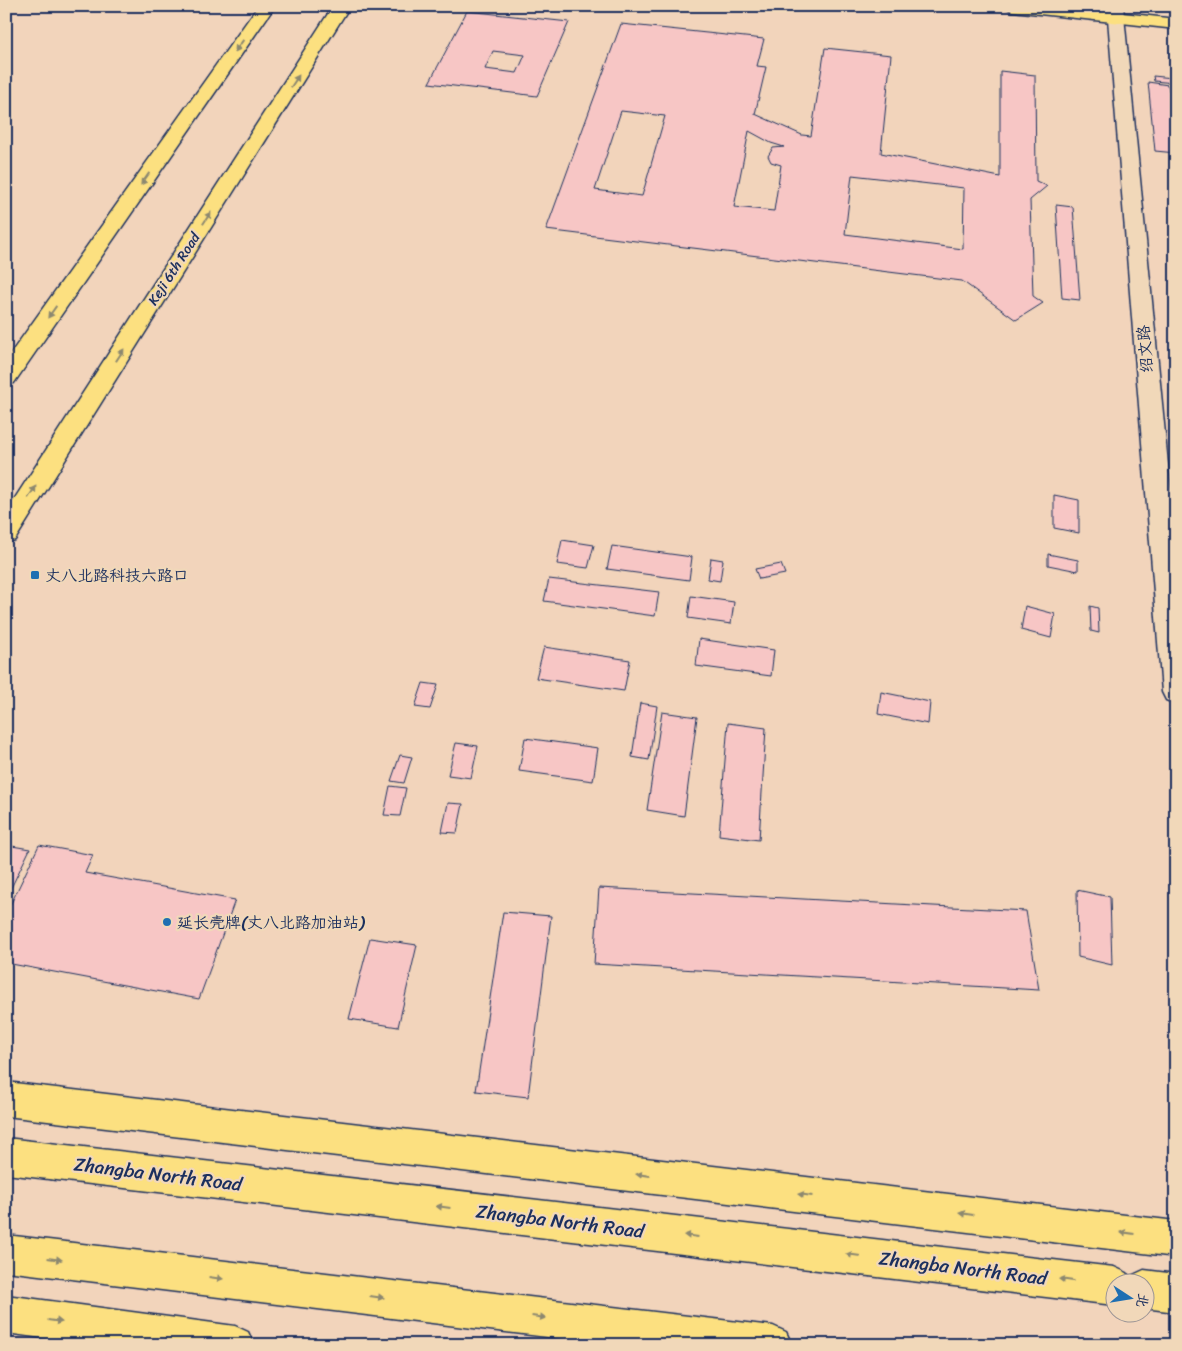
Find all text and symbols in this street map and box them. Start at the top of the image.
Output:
one-way arrow [234,39,244,53]
one-way arrow [290,74,299,87]
one-way arrow [140,172,151,185]
one-way arrow [202,211,212,224]
street label: Keji 6th Road [141,226,208,311]
one-way arrow [47,305,57,319]
street label: 绍文路 [1128,324,1162,374]
one-way arrow [115,348,125,361]
one-way arrow [28,485,37,498]
place label: 丈八北路科技六路口 [45,561,189,590]
marker: 丈八北路科技六路口 [29,569,41,581]
place label: 延长壳牌(丈八北路加油站) [177,908,366,937]
marker: 延长壳牌(丈八北路加油站) [161,916,173,928]
street label: Zhangba North Road [72,1147,245,1201]
one-way arrow [635,1171,651,1179]
one-way arrow [796,1191,812,1199]
street label: Zhangba North Road [474,1194,647,1248]
one-way arrow [435,1203,451,1211]
one-way arrow [958,1210,974,1218]
one-way arrow [1119,1229,1135,1237]
one-way arrow [683,1232,699,1240]
street label: Zhangba North Road [877,1241,1050,1295]
one-way arrow [844,1251,860,1259]
one-way arrow [47,1255,63,1263]
one-way arrow [208,1274,224,1282]
north arrow [1104,1274,1154,1324]
one-way arrow [1058,1276,1074,1284]
text: 北 [1129,1291,1156,1310]
one-way arrow [370,1293,386,1301]
one-way arrow [531,1313,547,1321]
one-way arrow [47,1317,63,1325]

